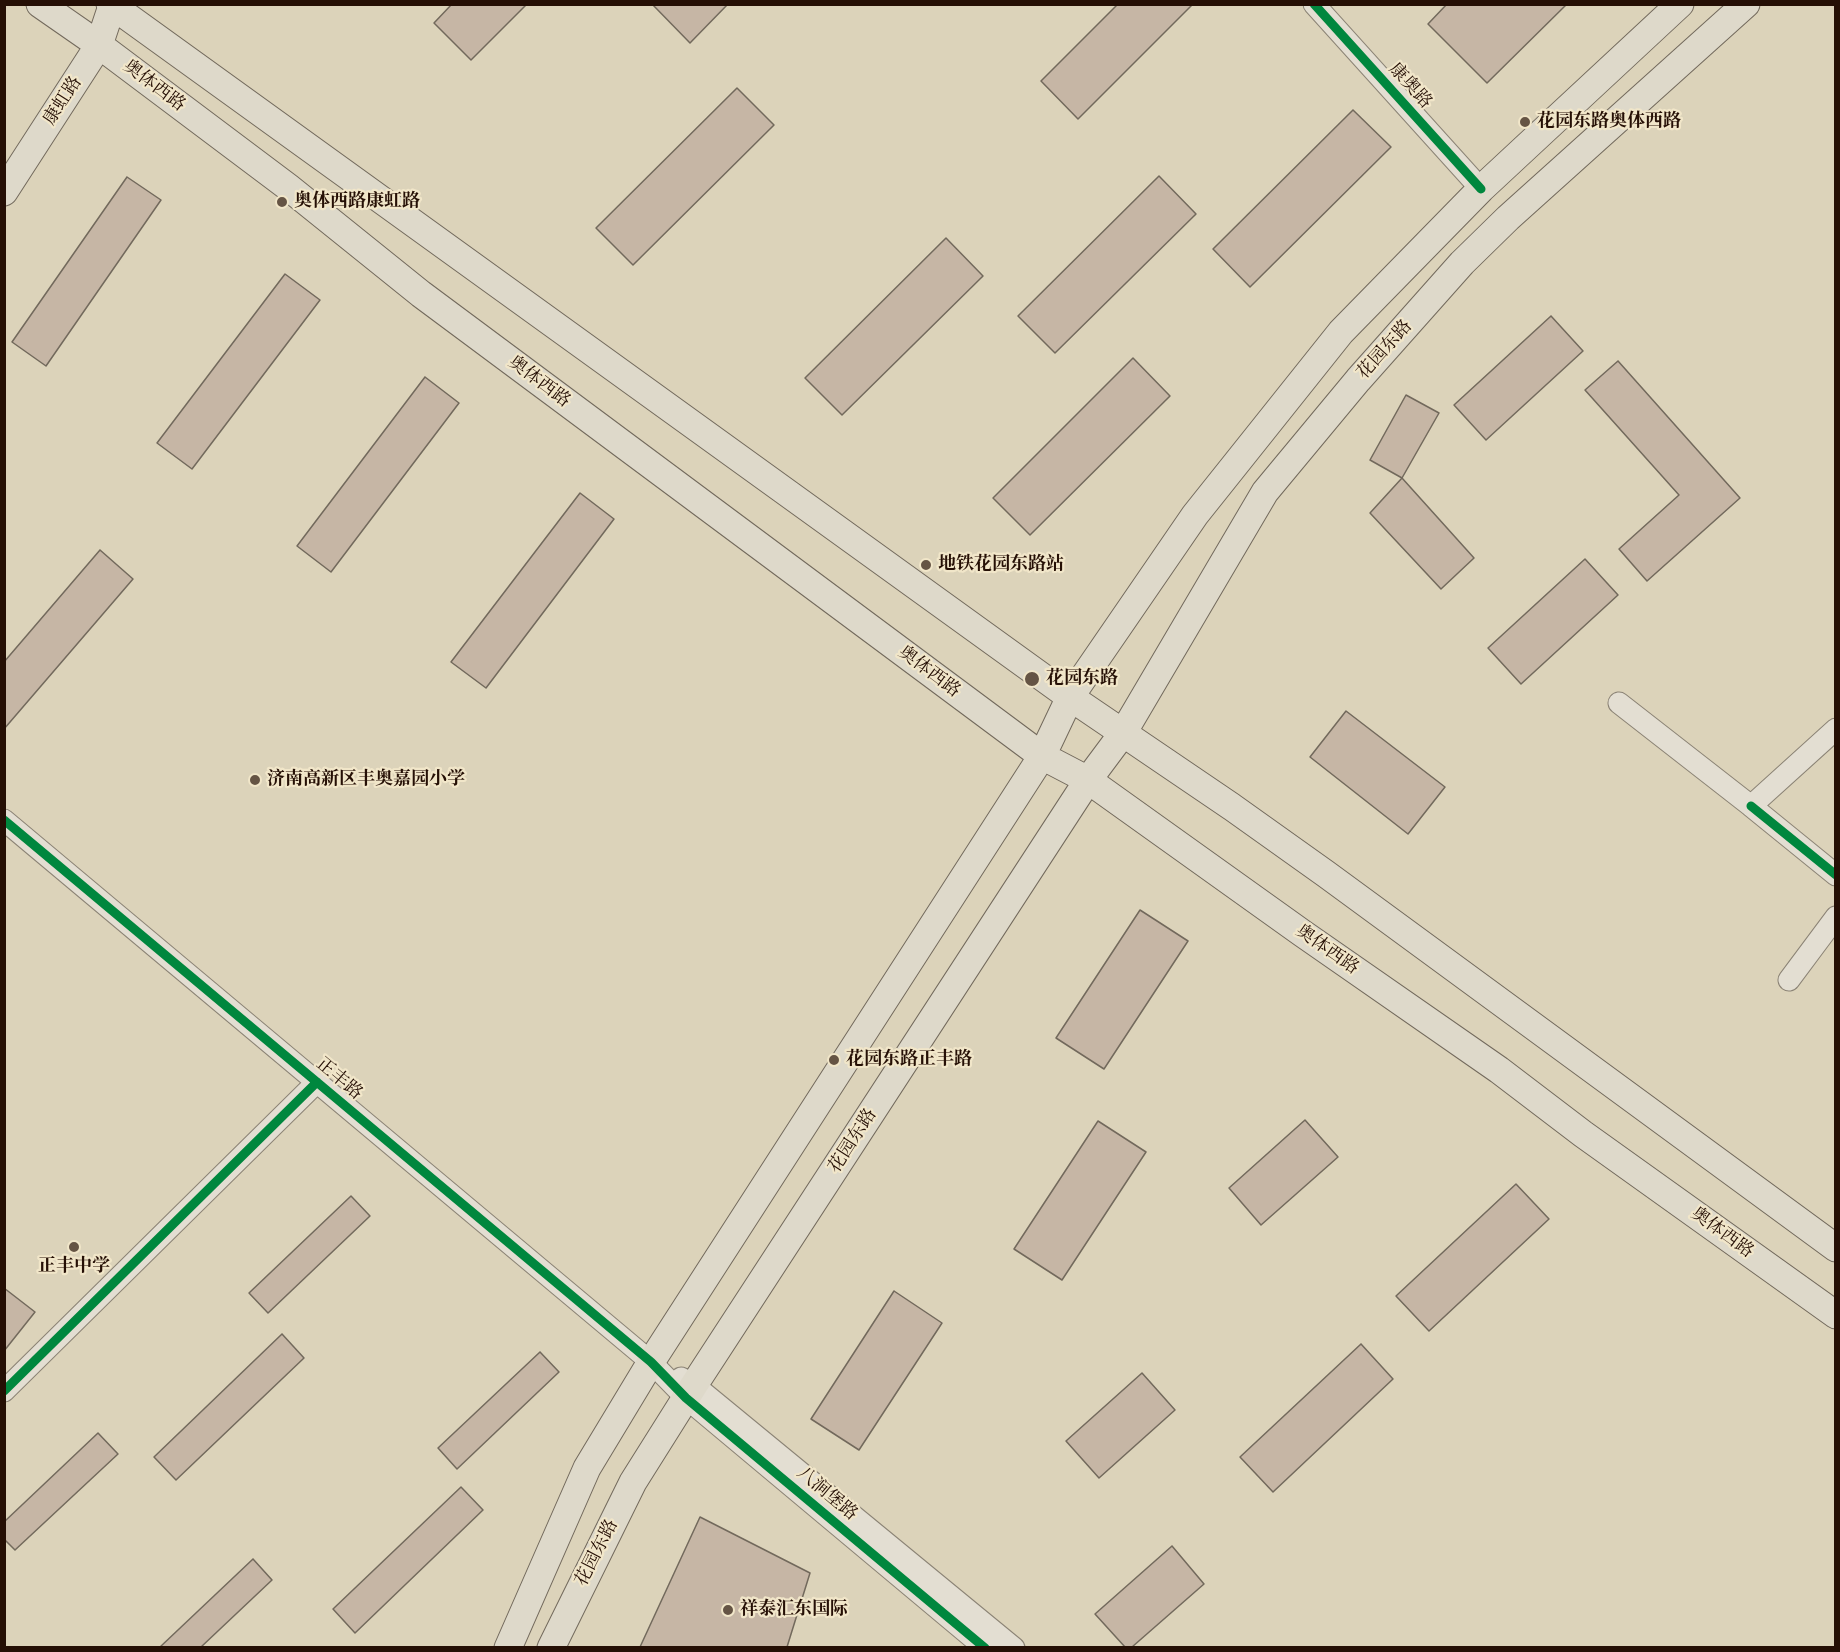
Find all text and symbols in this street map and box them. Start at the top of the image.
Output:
street label: 奥体西路 [119,56,189,116]
street label: 康奥路 [1384,59,1436,113]
street label: 康虹路 [39,72,87,130]
place label: 花园东路奥体西路 [1537,111,1681,133]
marker: 花园东路奥体西路 [1518,115,1532,129]
place label: 奥体西路康虹路 [294,191,420,213]
marker: 奥体西路康虹路 [275,195,289,209]
street label: 花园东路 [1353,316,1417,384]
street label: 奥体西路 [504,352,574,412]
place label: 地铁花园东路站 [938,554,1064,576]
marker: 地铁花园东路站 [919,558,933,572]
street label: 奥体西路 [894,642,964,702]
place label: 花园东路 [1046,668,1118,690]
marker: 花园东路 [1023,670,1041,688]
place label: 济南高新区丰奥嘉园小学 [267,769,465,791]
marker: 济南高新区丰奥嘉园小学 [248,773,262,787]
street label: 奥体西路 [1291,921,1363,979]
place label: 花园东路正丰路 [846,1049,972,1071]
street label: 正丰路 [311,1053,367,1105]
marker: 花园东路正丰路 [827,1053,841,1067]
street label: 花园东路 [824,1105,882,1177]
street label: 奥体西路 [1687,1203,1757,1263]
marker: 正丰中学 [67,1240,81,1254]
place label: 正丰中学 [38,1256,110,1278]
street label: 八涧堡路 [792,1463,862,1525]
street label: 花园东路 [571,1516,623,1590]
place label: 祥泰汇东国际 [740,1599,848,1621]
marker: 祥泰汇东国际 [721,1603,735,1617]

